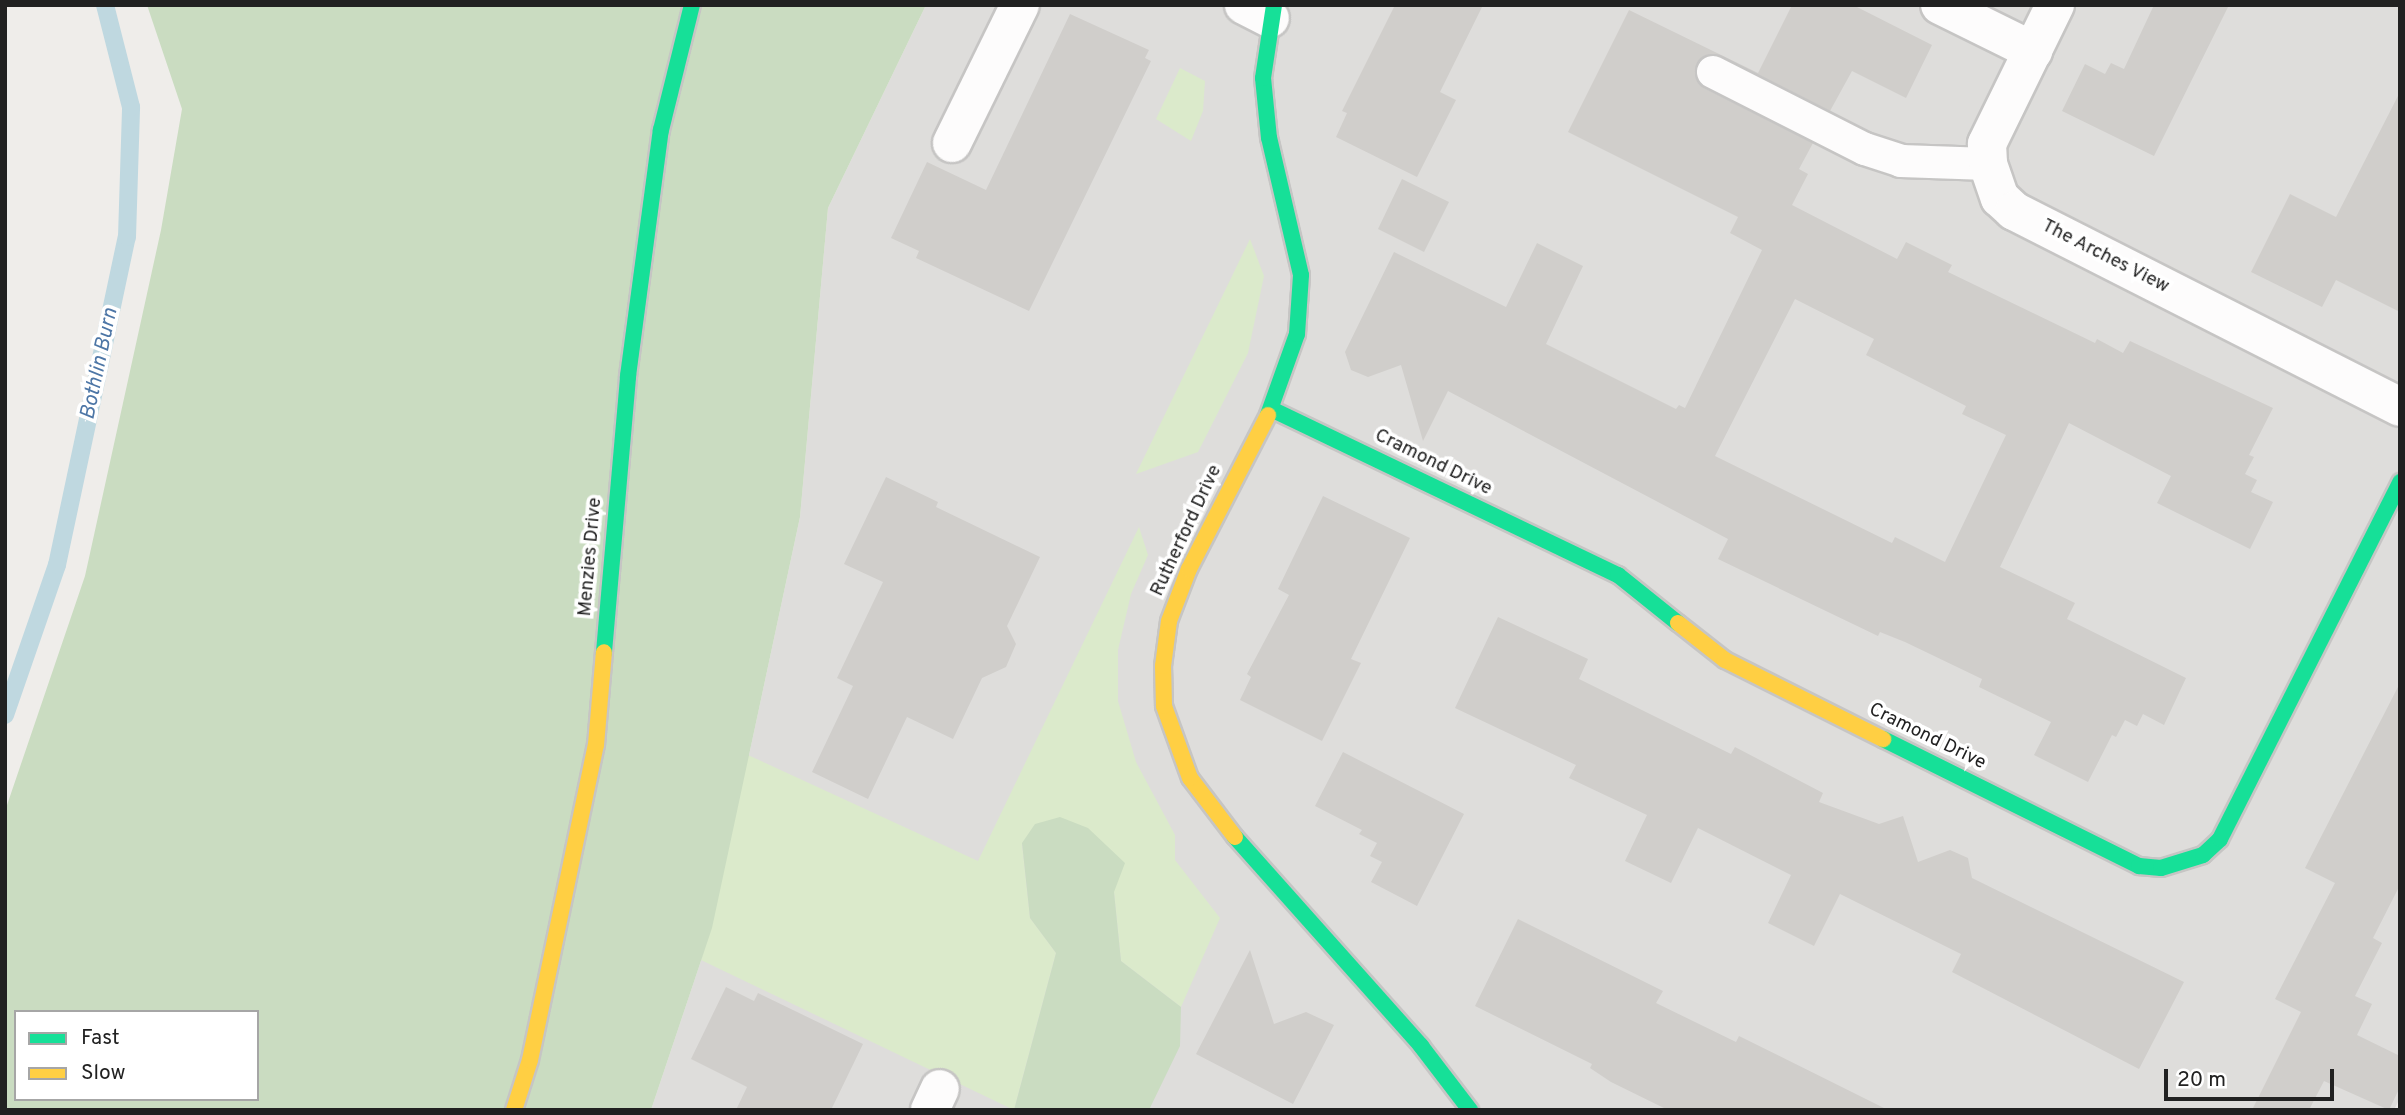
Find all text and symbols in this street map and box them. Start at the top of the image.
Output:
street label: The Arches View [2037,215,2173,299]
water label: Bothlin Burn [76,306,124,422]
street label: Cramond Drive [1371,425,1495,501]
street label: Rutherford Drive [1147,462,1227,600]
street label: Menzies Drive [574,497,608,617]
street label: Cramond Drive [1865,699,1989,775]
legend [14,1010,259,1101]
text: Fast [81,1025,120,1052]
scale bar [2167,1056,2337,1100]
text: Slow [81,1060,126,1087]
text: 20 m [2177,1067,2226,1094]

